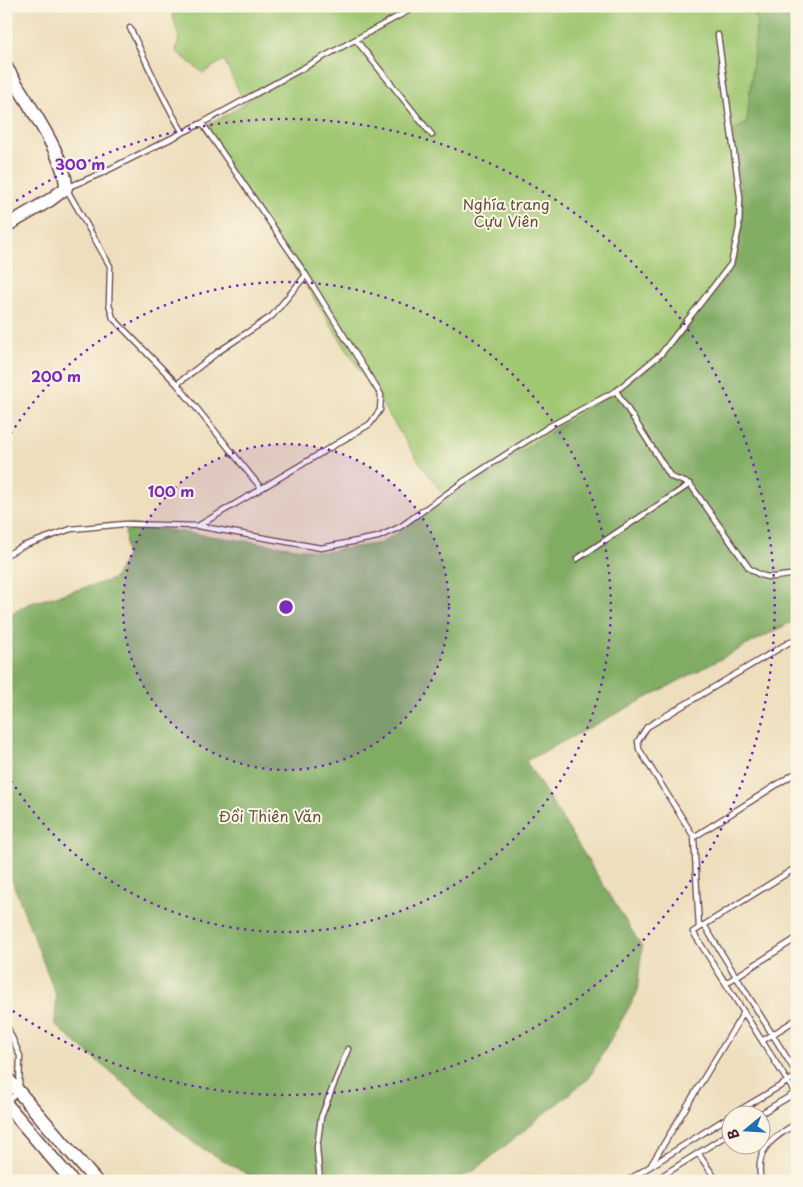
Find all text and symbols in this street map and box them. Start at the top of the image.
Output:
text: 300 m [55,152,105,175]
park label: Nghĩa trang Cựu Viên [462,192,550,232]
text: 200 m [31,364,81,387]
text: 100 m [148,479,194,502]
centre of rings [277,598,295,616]
park label: Đồi Thiên Văn [219,804,321,827]
north arrow [720,1104,770,1154]
text: B [722,1126,745,1142]

